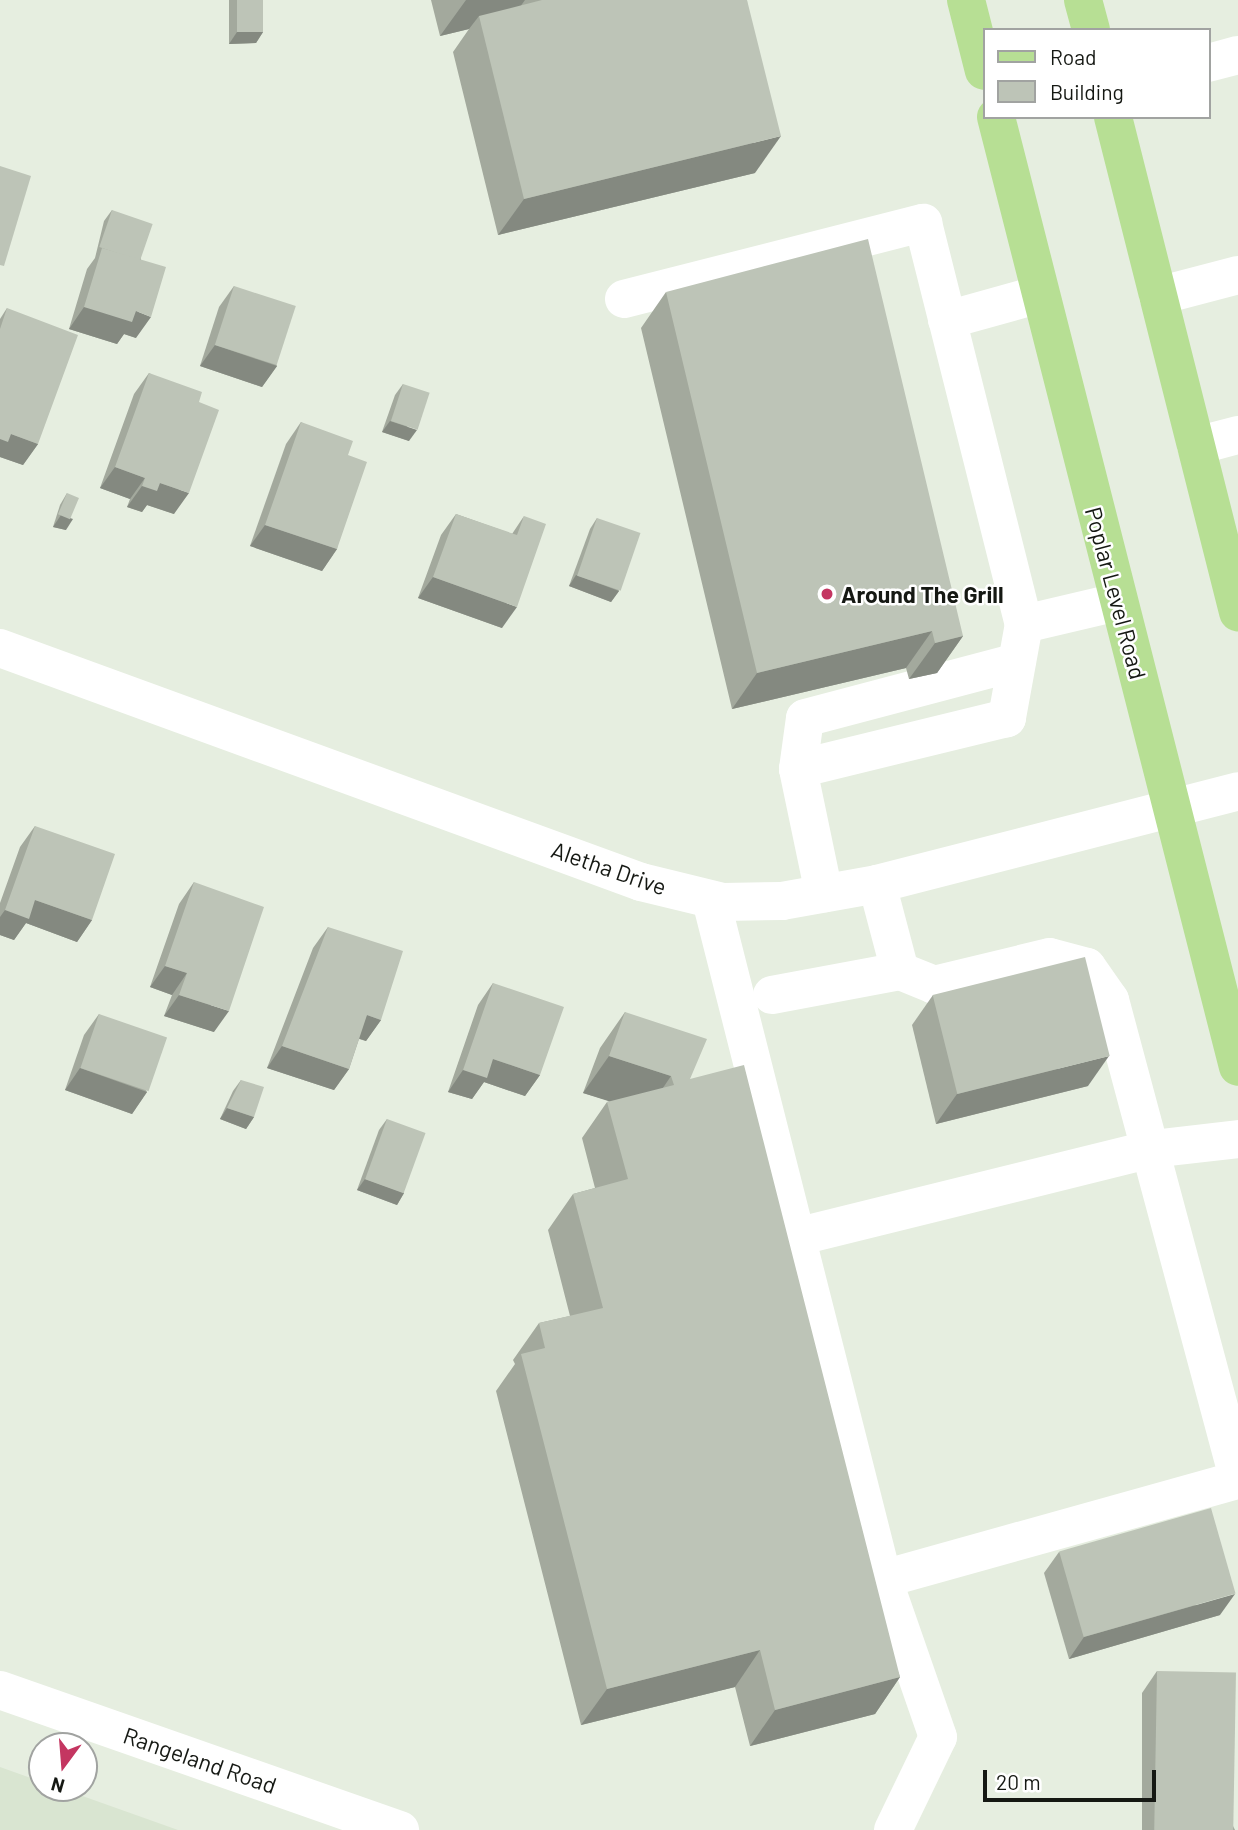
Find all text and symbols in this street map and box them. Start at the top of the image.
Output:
legend [982,28,1210,119]
text: Road [1050,44,1096,69]
text: Building [1050,79,1124,104]
street label: Poplar Level Road [1080,504,1152,682]
place label: Around The Grill [841,580,1004,608]
marker: Around The Grill [819,586,835,602]
street label: Aletha Drive [548,835,670,901]
street label: Rangeland Road [120,1721,280,1799]
north arrow [28,1732,98,1802]
scale bar [986,1756,1159,1800]
text: 20 m [996,1769,1041,1794]
text: N [48,1773,67,1799]

